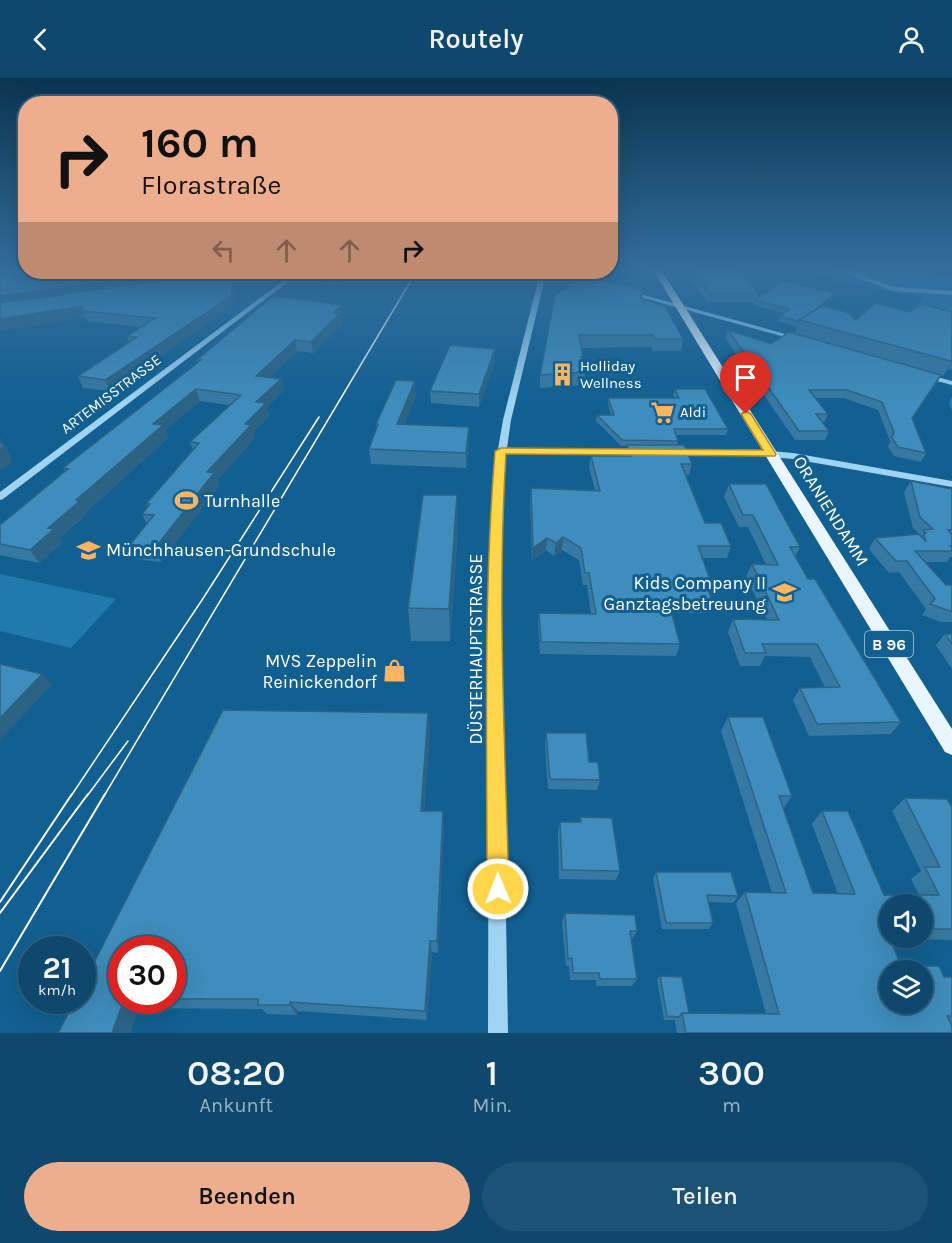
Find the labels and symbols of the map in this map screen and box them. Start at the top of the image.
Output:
street label: ARTEMISSTRASSE [57,351,165,437]
pin [720,352,771,414]
place label: Holliday Wellness [580,357,642,392]
building icon: Holliday Wellness [549,362,575,388]
supermarket icon: Aldi [649,399,675,425]
place label: Aldi [680,403,706,421]
street label: ORANIENDAMM [788,452,874,570]
sports icon: Turnhalle [173,488,199,514]
place label: Turnhalle [204,490,280,512]
school or university icon: Münchhausen-Grundschule [75,537,101,563]
place label: Münchhausen-Grundschule [106,539,336,561]
street label: DÜSTERHAUPTSTRASSE [465,554,487,744]
place label: Kids Company II Ganztagsbetreuung [604,572,766,615]
school or university icon: Kids Company II Ganztagsbetreuung [771,580,797,606]
road number: B 96 [865,631,913,657]
place label: MVS Zeppelin Reinickendorf [262,650,378,693]
shop icon: MVS Zeppelin Reinickendorf [382,658,408,684]
position arrow [466,857,530,921]
speed limit sign: 30 [108,936,186,1014]

